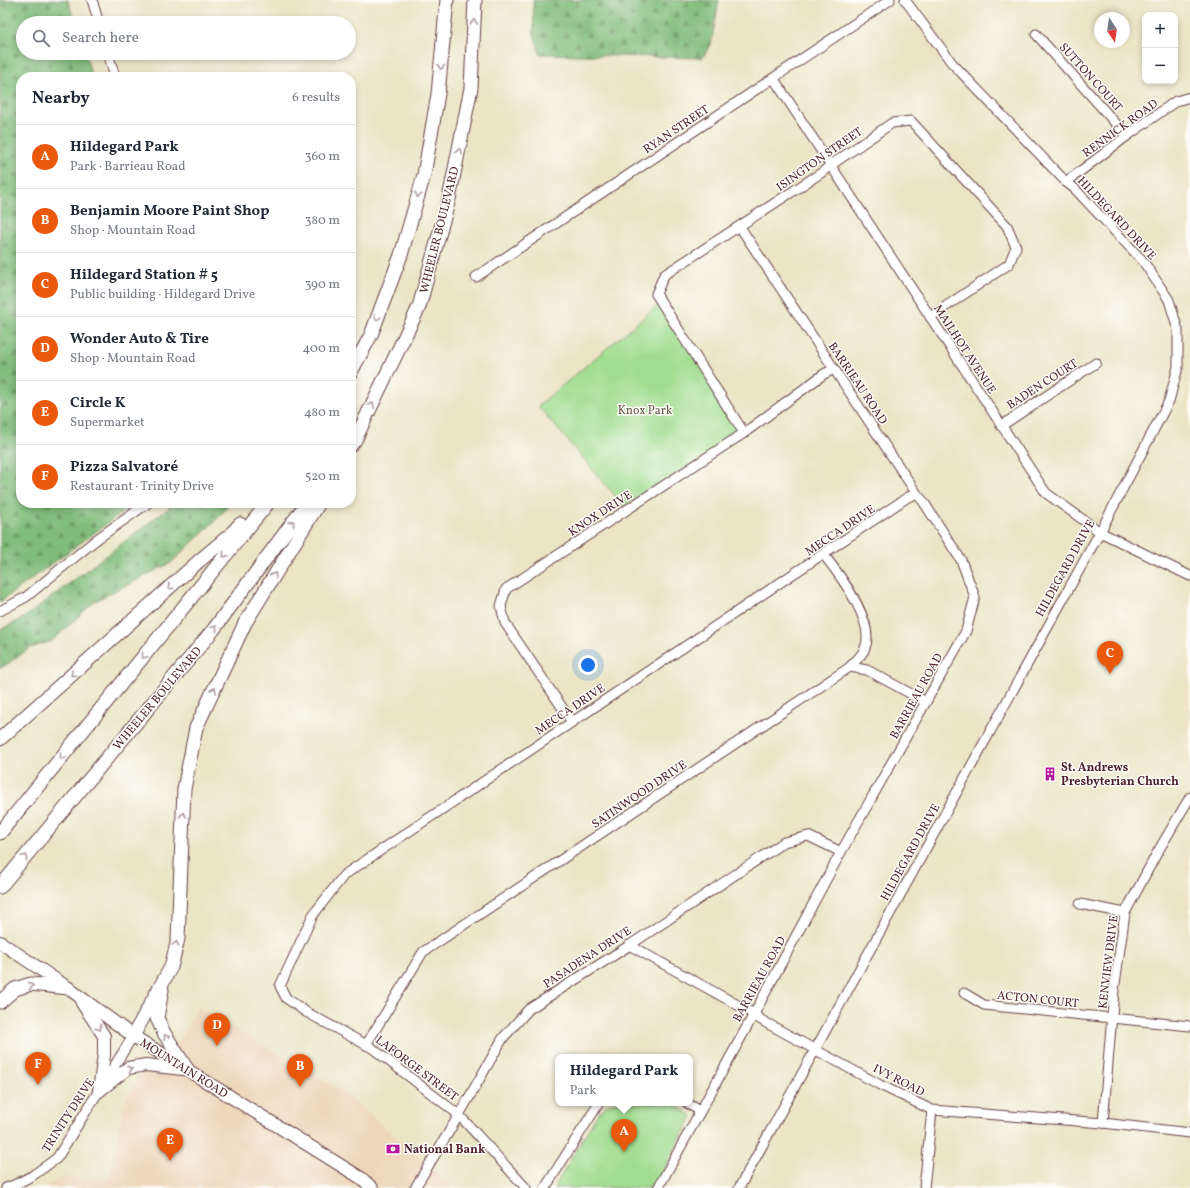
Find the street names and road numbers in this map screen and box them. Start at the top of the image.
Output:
street label: SUTTON COURT [1055,40,1126,116]
street label: RENNICK ROAD [1080,96,1162,162]
street label: RYAN STREET [640,102,713,158]
street label: ISINGTON STREET [773,124,866,196]
street label: WHEELER BOULEVARD [416,165,464,295]
street label: HILDEGARD DRIVE [1073,173,1159,264]
street label: MAILHOT AVENUE [929,302,999,397]
street label: BARRIEAU ROAD [824,339,891,428]
street label: BADEN COURT [1004,356,1081,414]
street label: KNOX DRIVE [566,487,635,540]
street label: MECCA DRIVE [802,502,879,560]
street label: HILDEGARD DRIVE [1032,517,1099,620]
street label: WHEELER BOULEVARD [110,643,206,754]
street label: BARRIEAU ROAD [887,651,947,742]
street label: MECCA DRIVE [532,681,609,739]
street label: SATINWOOD DRIVE [589,757,690,833]
street label: HILDEGARD DRIVE [877,801,944,904]
street label: KENVIEW DRIVE [1095,914,1123,1010]
street label: PASADENA DRIVE [540,923,635,992]
street label: BARRIEAU ROAD [730,934,790,1025]
street label: ACTON COURT [996,988,1079,1012]
street label: LAFORGE STREET [372,1032,461,1105]
street label: MOUNTAIN ROAD [136,1035,231,1103]
street label: IVY ROAD [870,1061,927,1101]
street label: TRINITY DRIVE [39,1075,99,1156]

